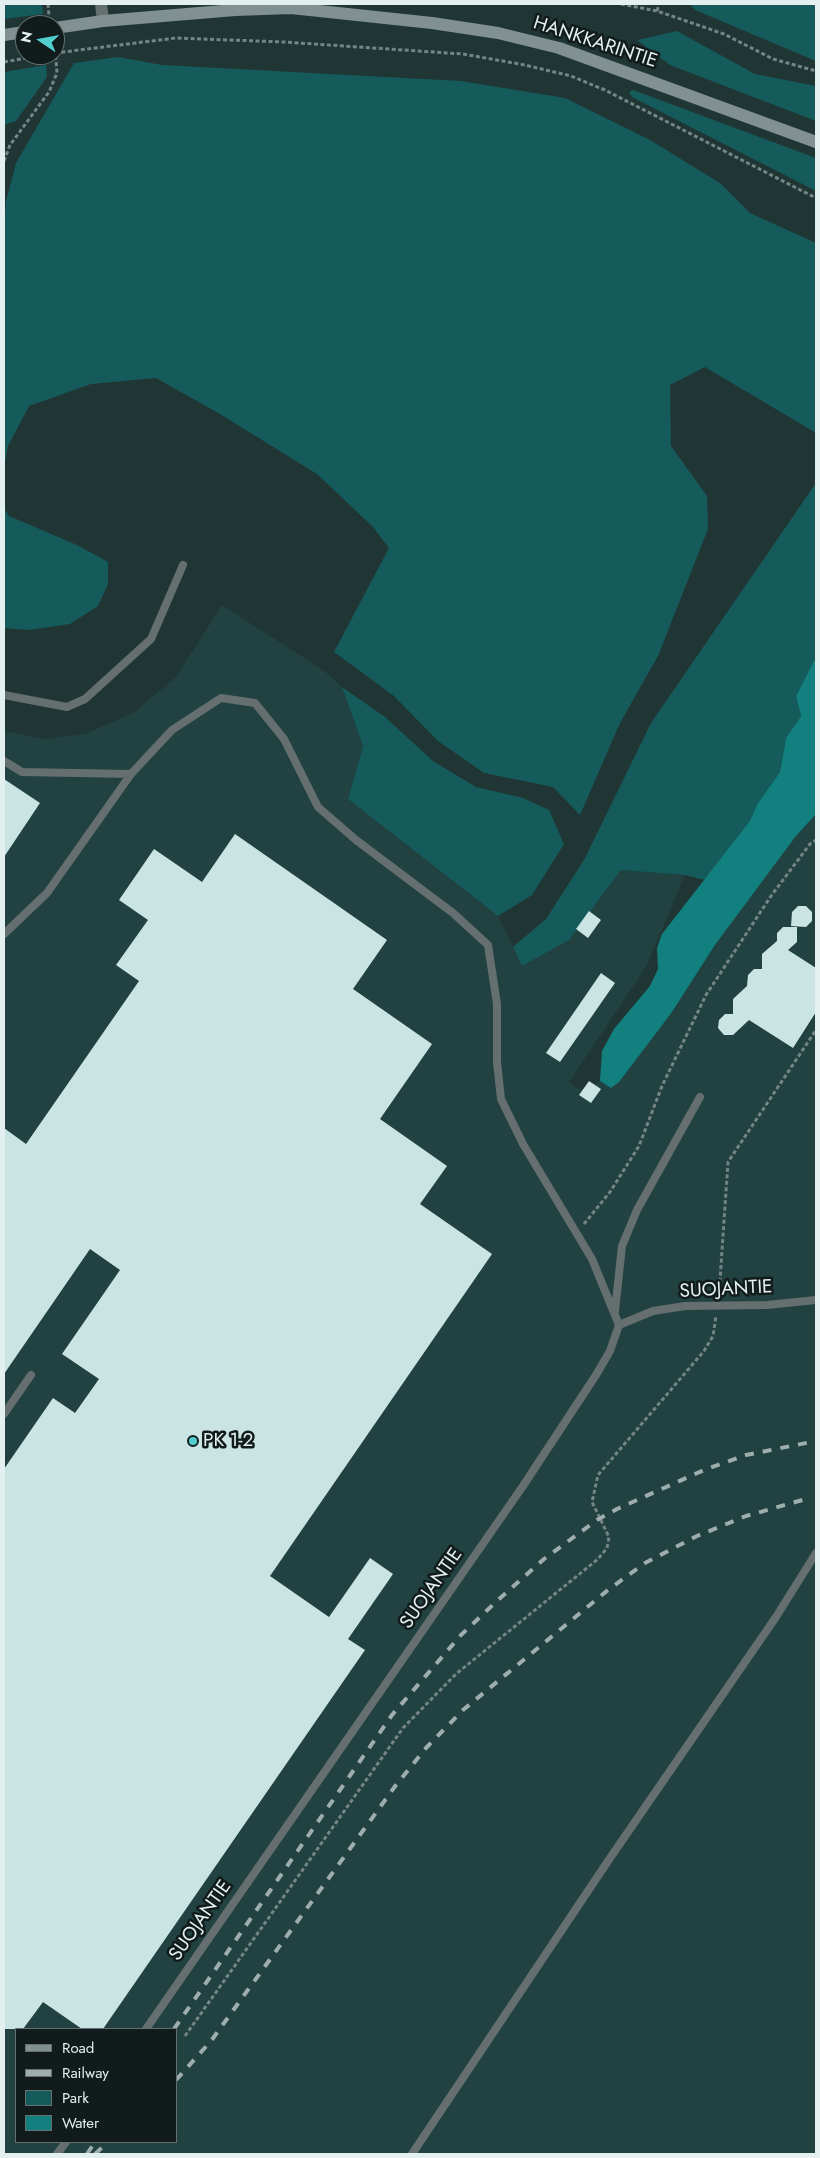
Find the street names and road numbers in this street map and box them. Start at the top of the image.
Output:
street label: HANKKARINTIE [530,12,660,74]
street label: SUOJANTIE [679,1276,773,1304]
street label: SUOJANTIE [396,1544,468,1634]
street label: SUOJANTIE [165,1876,237,1966]

